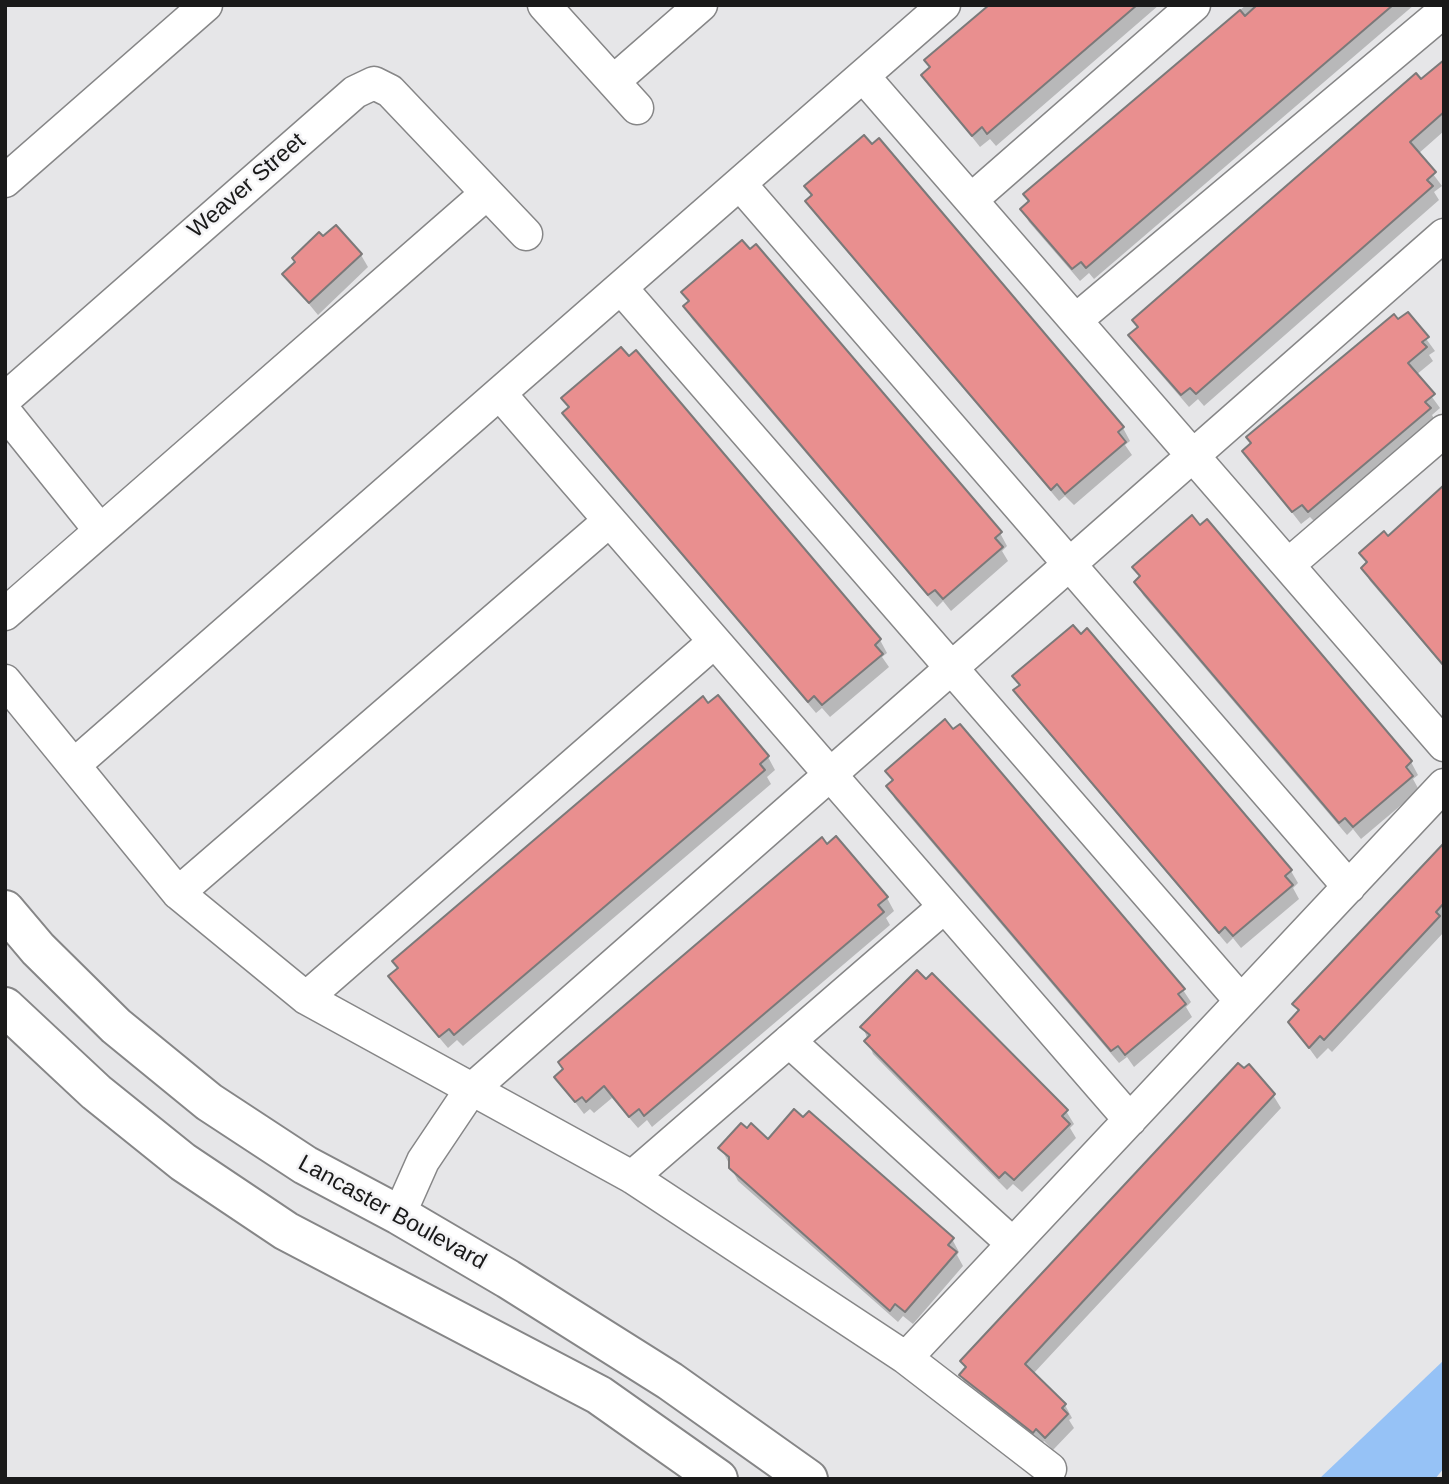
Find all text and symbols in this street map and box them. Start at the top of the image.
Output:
street label: Weaver Street [183,128,311,244]
street label: Lancaster Boulevard [293,1150,491,1276]

